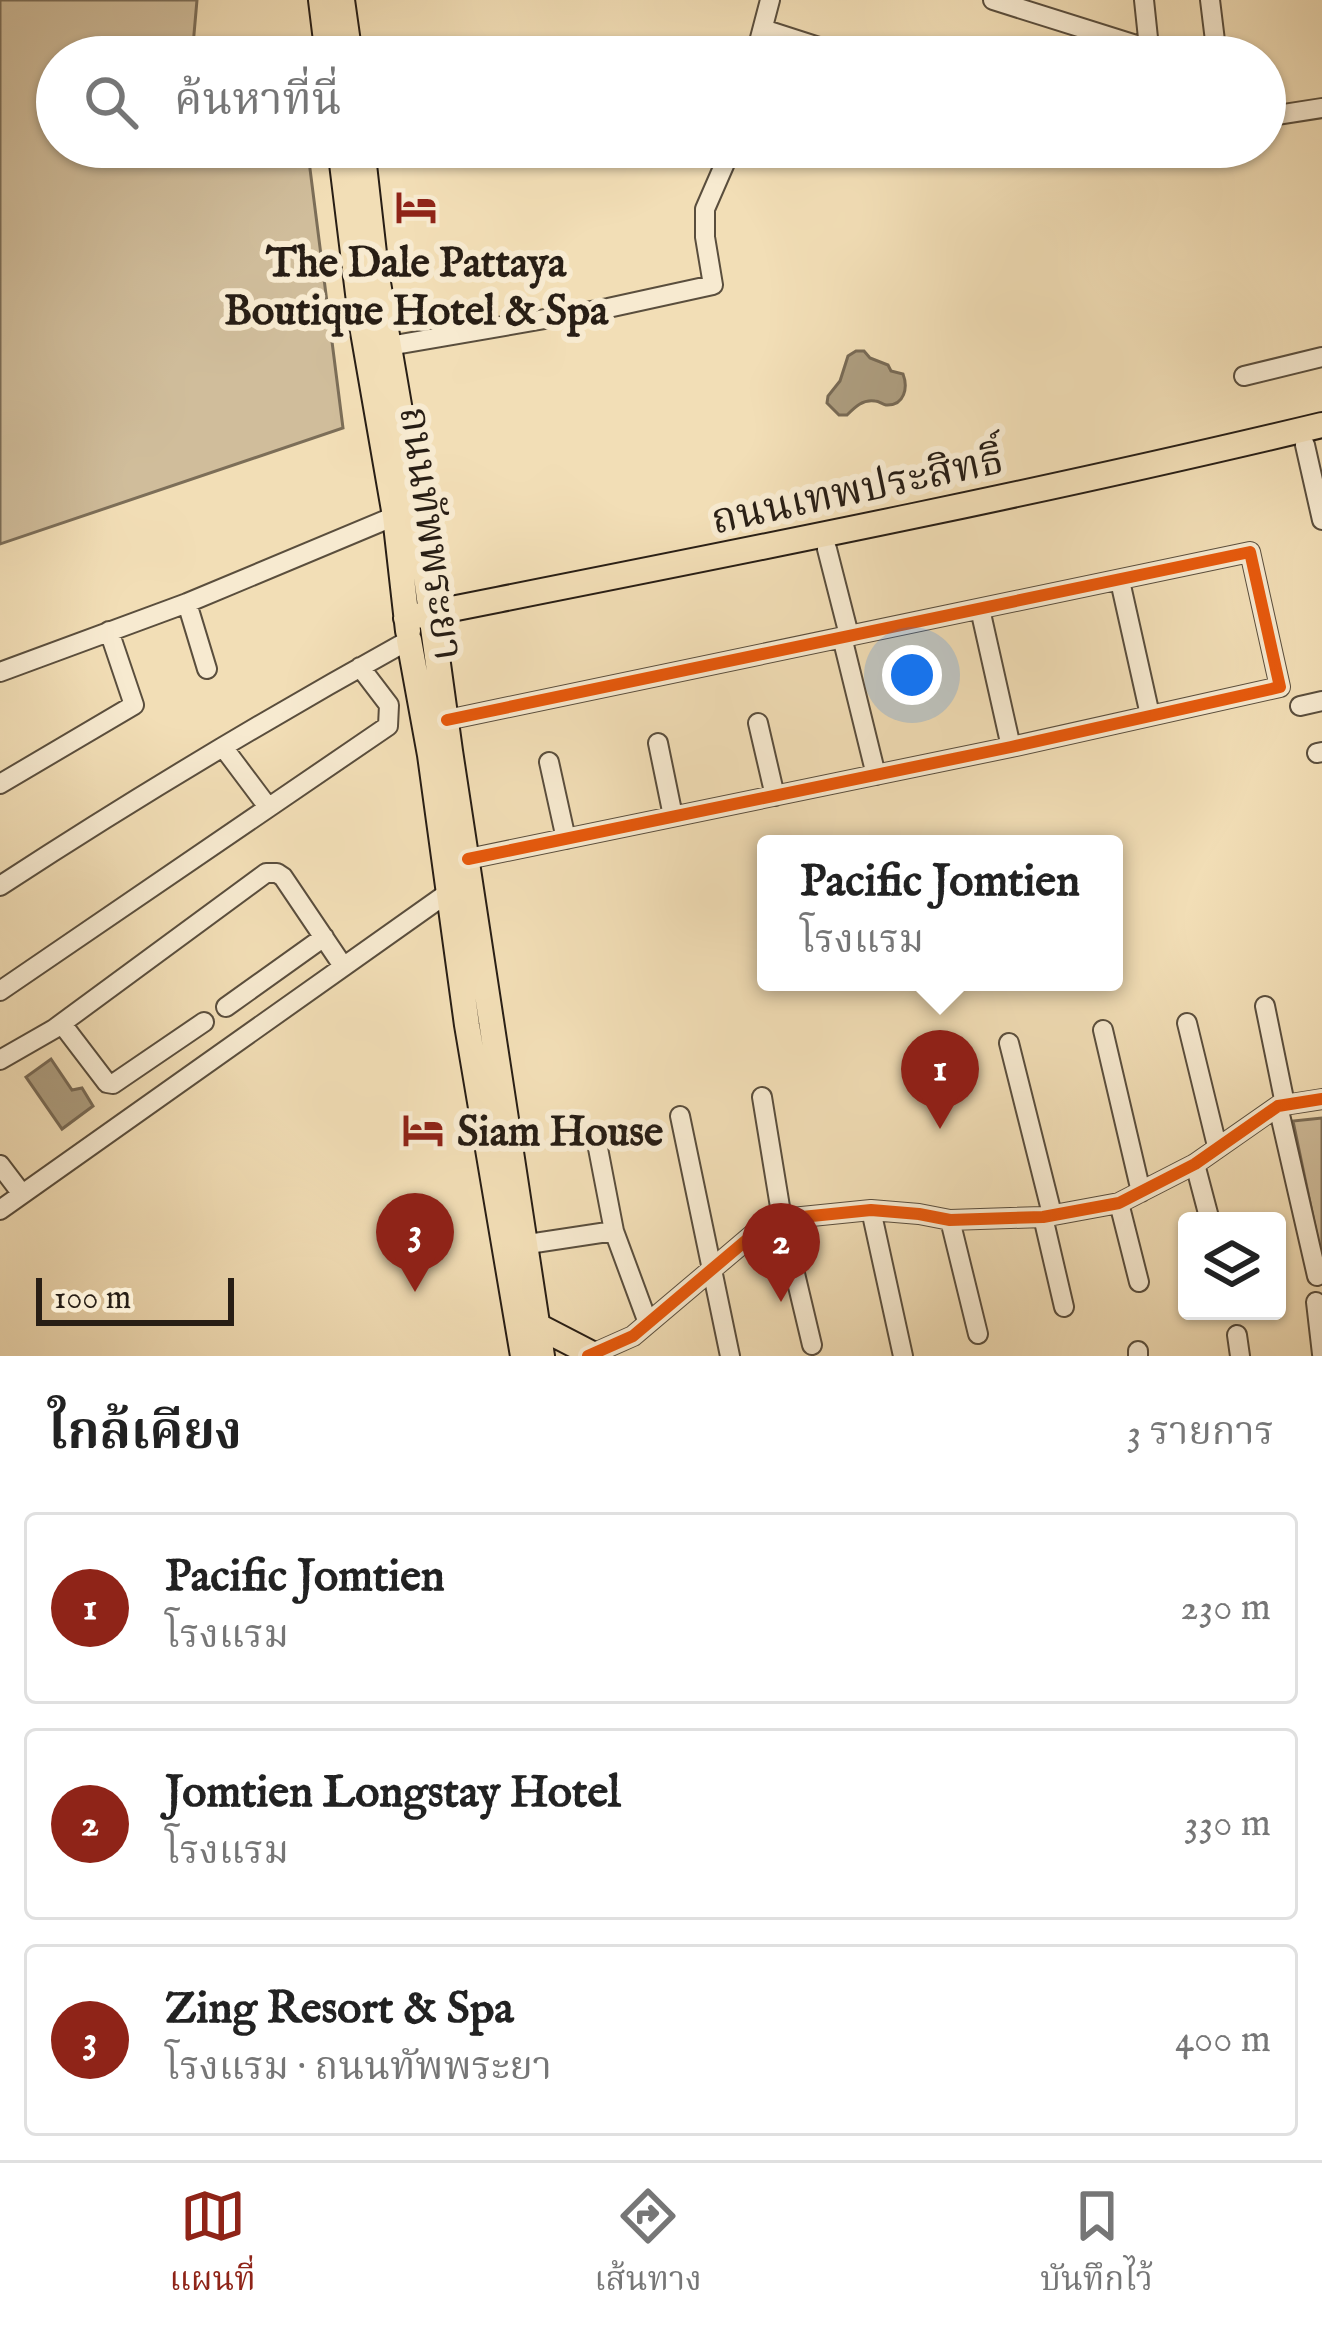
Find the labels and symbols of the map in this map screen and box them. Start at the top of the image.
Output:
hotel icon: The Dale Pattaya Boutique Hotel & Spa [393,184,439,230]
place label: The Dale Pattaya Boutique Hotel & Spa [224,238,609,339]
street label: ถนนทัพพระยา [385,403,474,664]
street label: ถนนเทพประสิทธิ์ [705,428,1012,548]
your location [882,645,942,705]
pin: 1 [901,1030,979,1129]
hotel icon: Siam House [400,1107,446,1153]
place label: Siam House [457,1107,663,1160]
pin: 3 [376,1193,454,1292]
pin: 2 [742,1203,820,1302]
scale bar [36,1272,234,1325]

